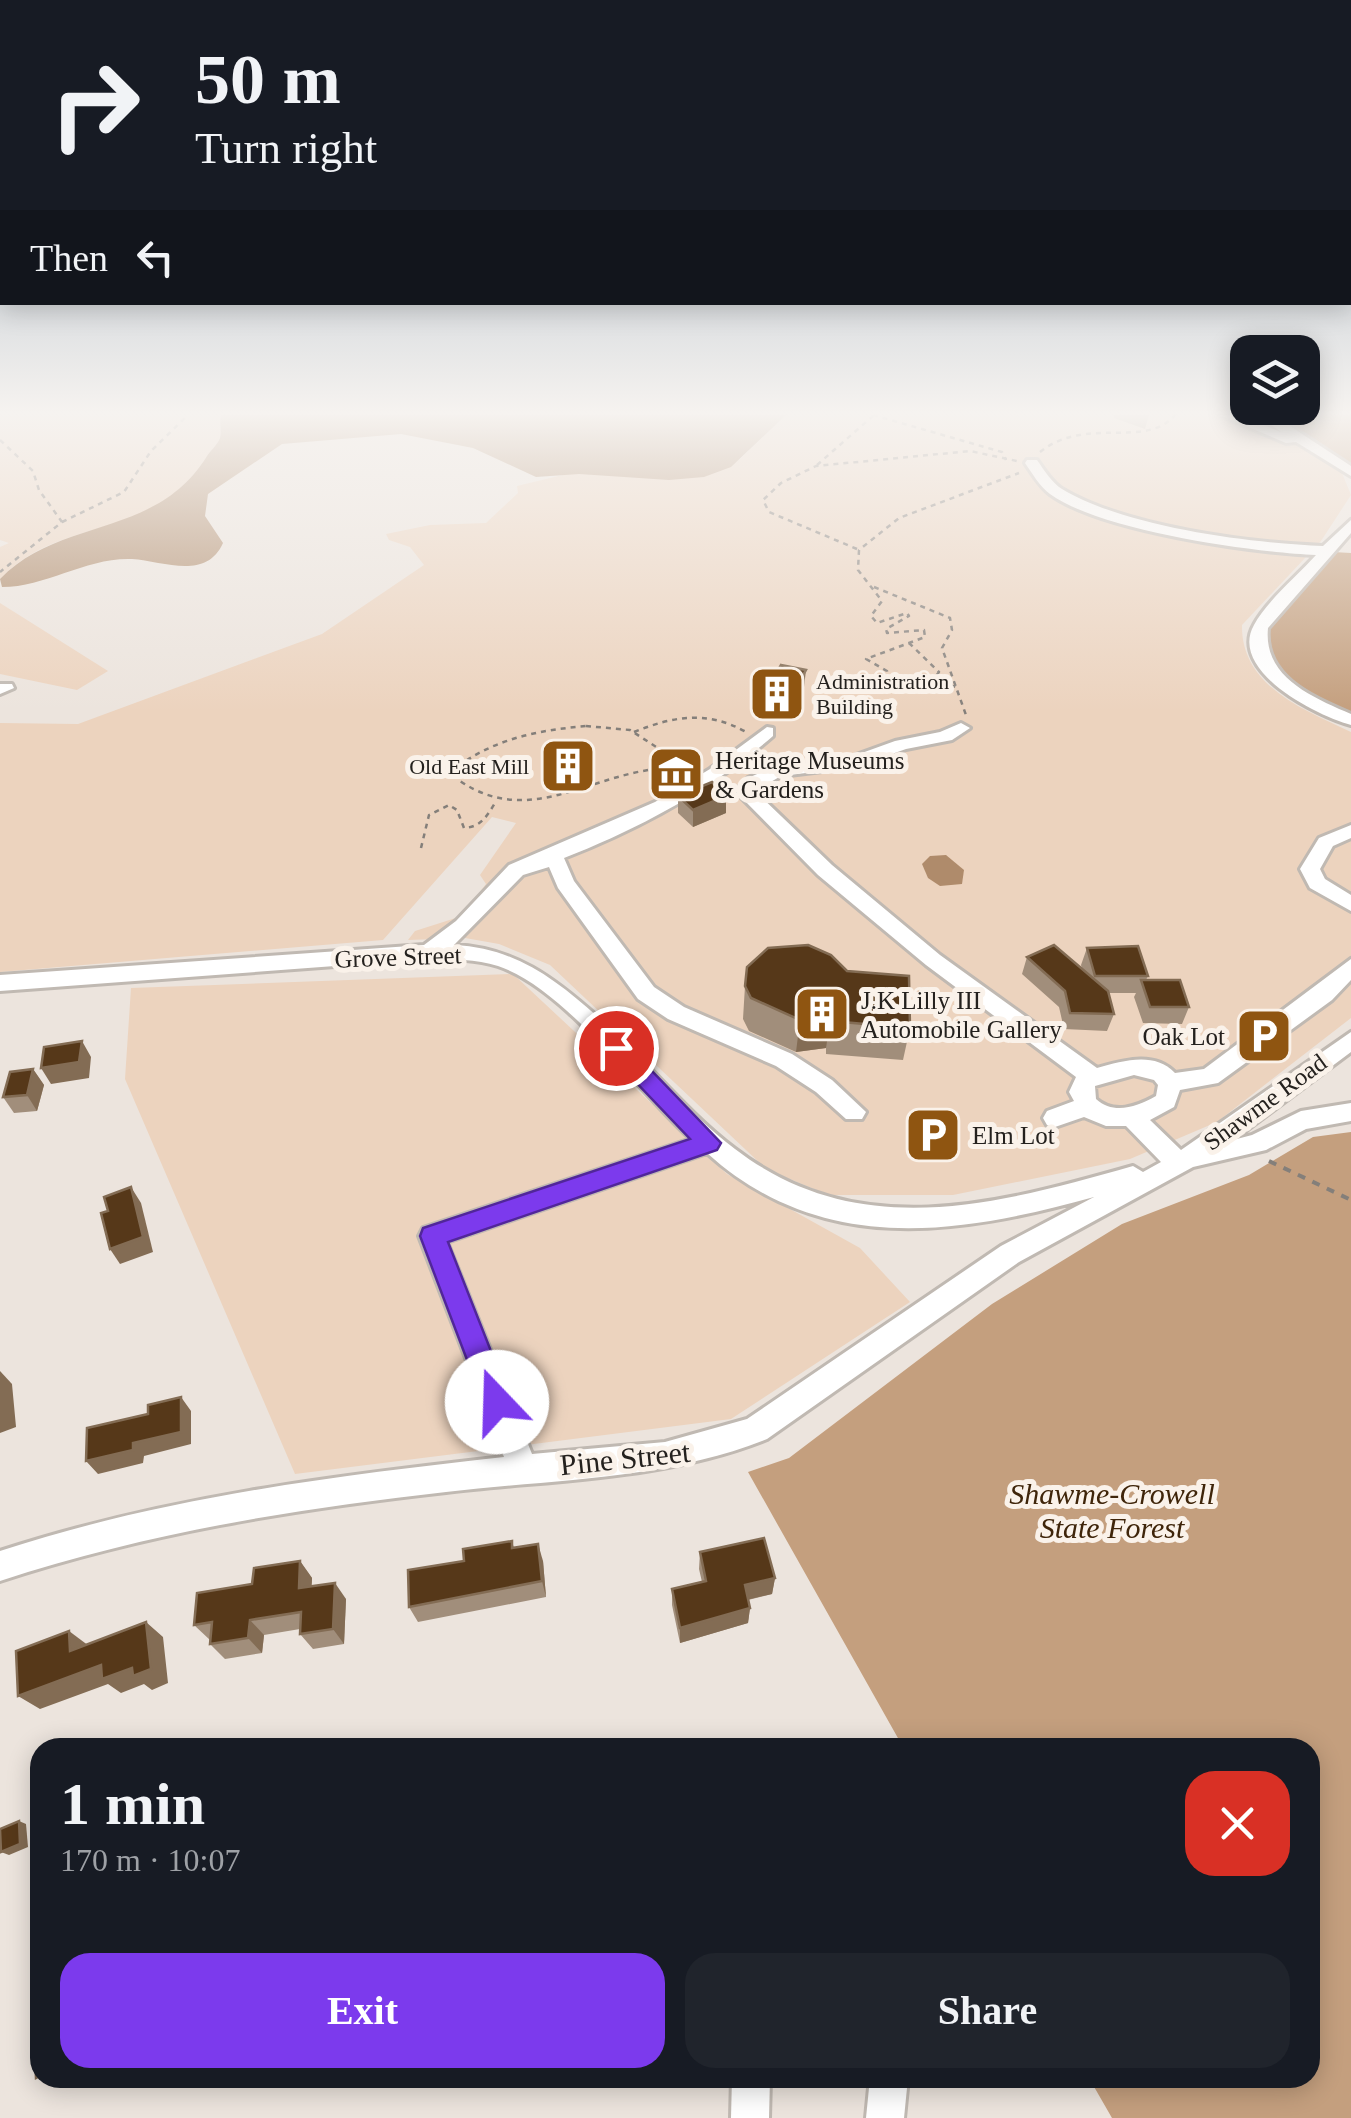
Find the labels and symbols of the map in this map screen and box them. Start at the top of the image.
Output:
building icon: Administration Building [747,664,807,724]
place label: Administration Building [816,669,949,719]
building icon: Old East Mill [538,736,598,796]
museum icon: Heritage Museums & Gardens [646,744,706,804]
place label: Heritage Museums & Gardens [715,747,905,803]
place label: Old East Mill [409,754,529,779]
street label: Grove Street [334,941,462,973]
building icon: J.K Lilly III Automobile Gallery [792,984,852,1044]
place label: J.K Lilly III Automobile Gallery [861,987,1062,1043]
pin [574,1006,659,1091]
parking icon: Oak Lot [1234,1006,1294,1066]
place label: Oak Lot [1142,1023,1225,1050]
street label: Shawme Road [1198,1048,1332,1156]
parking icon: Elm Lot [903,1105,963,1165]
place label: Elm Lot [972,1122,1055,1149]
position arrow [445,1350,549,1454]
street label: Pine Street [558,1435,692,1481]
park label: Shawme-Crowell State Forest [1009,1477,1215,1544]

